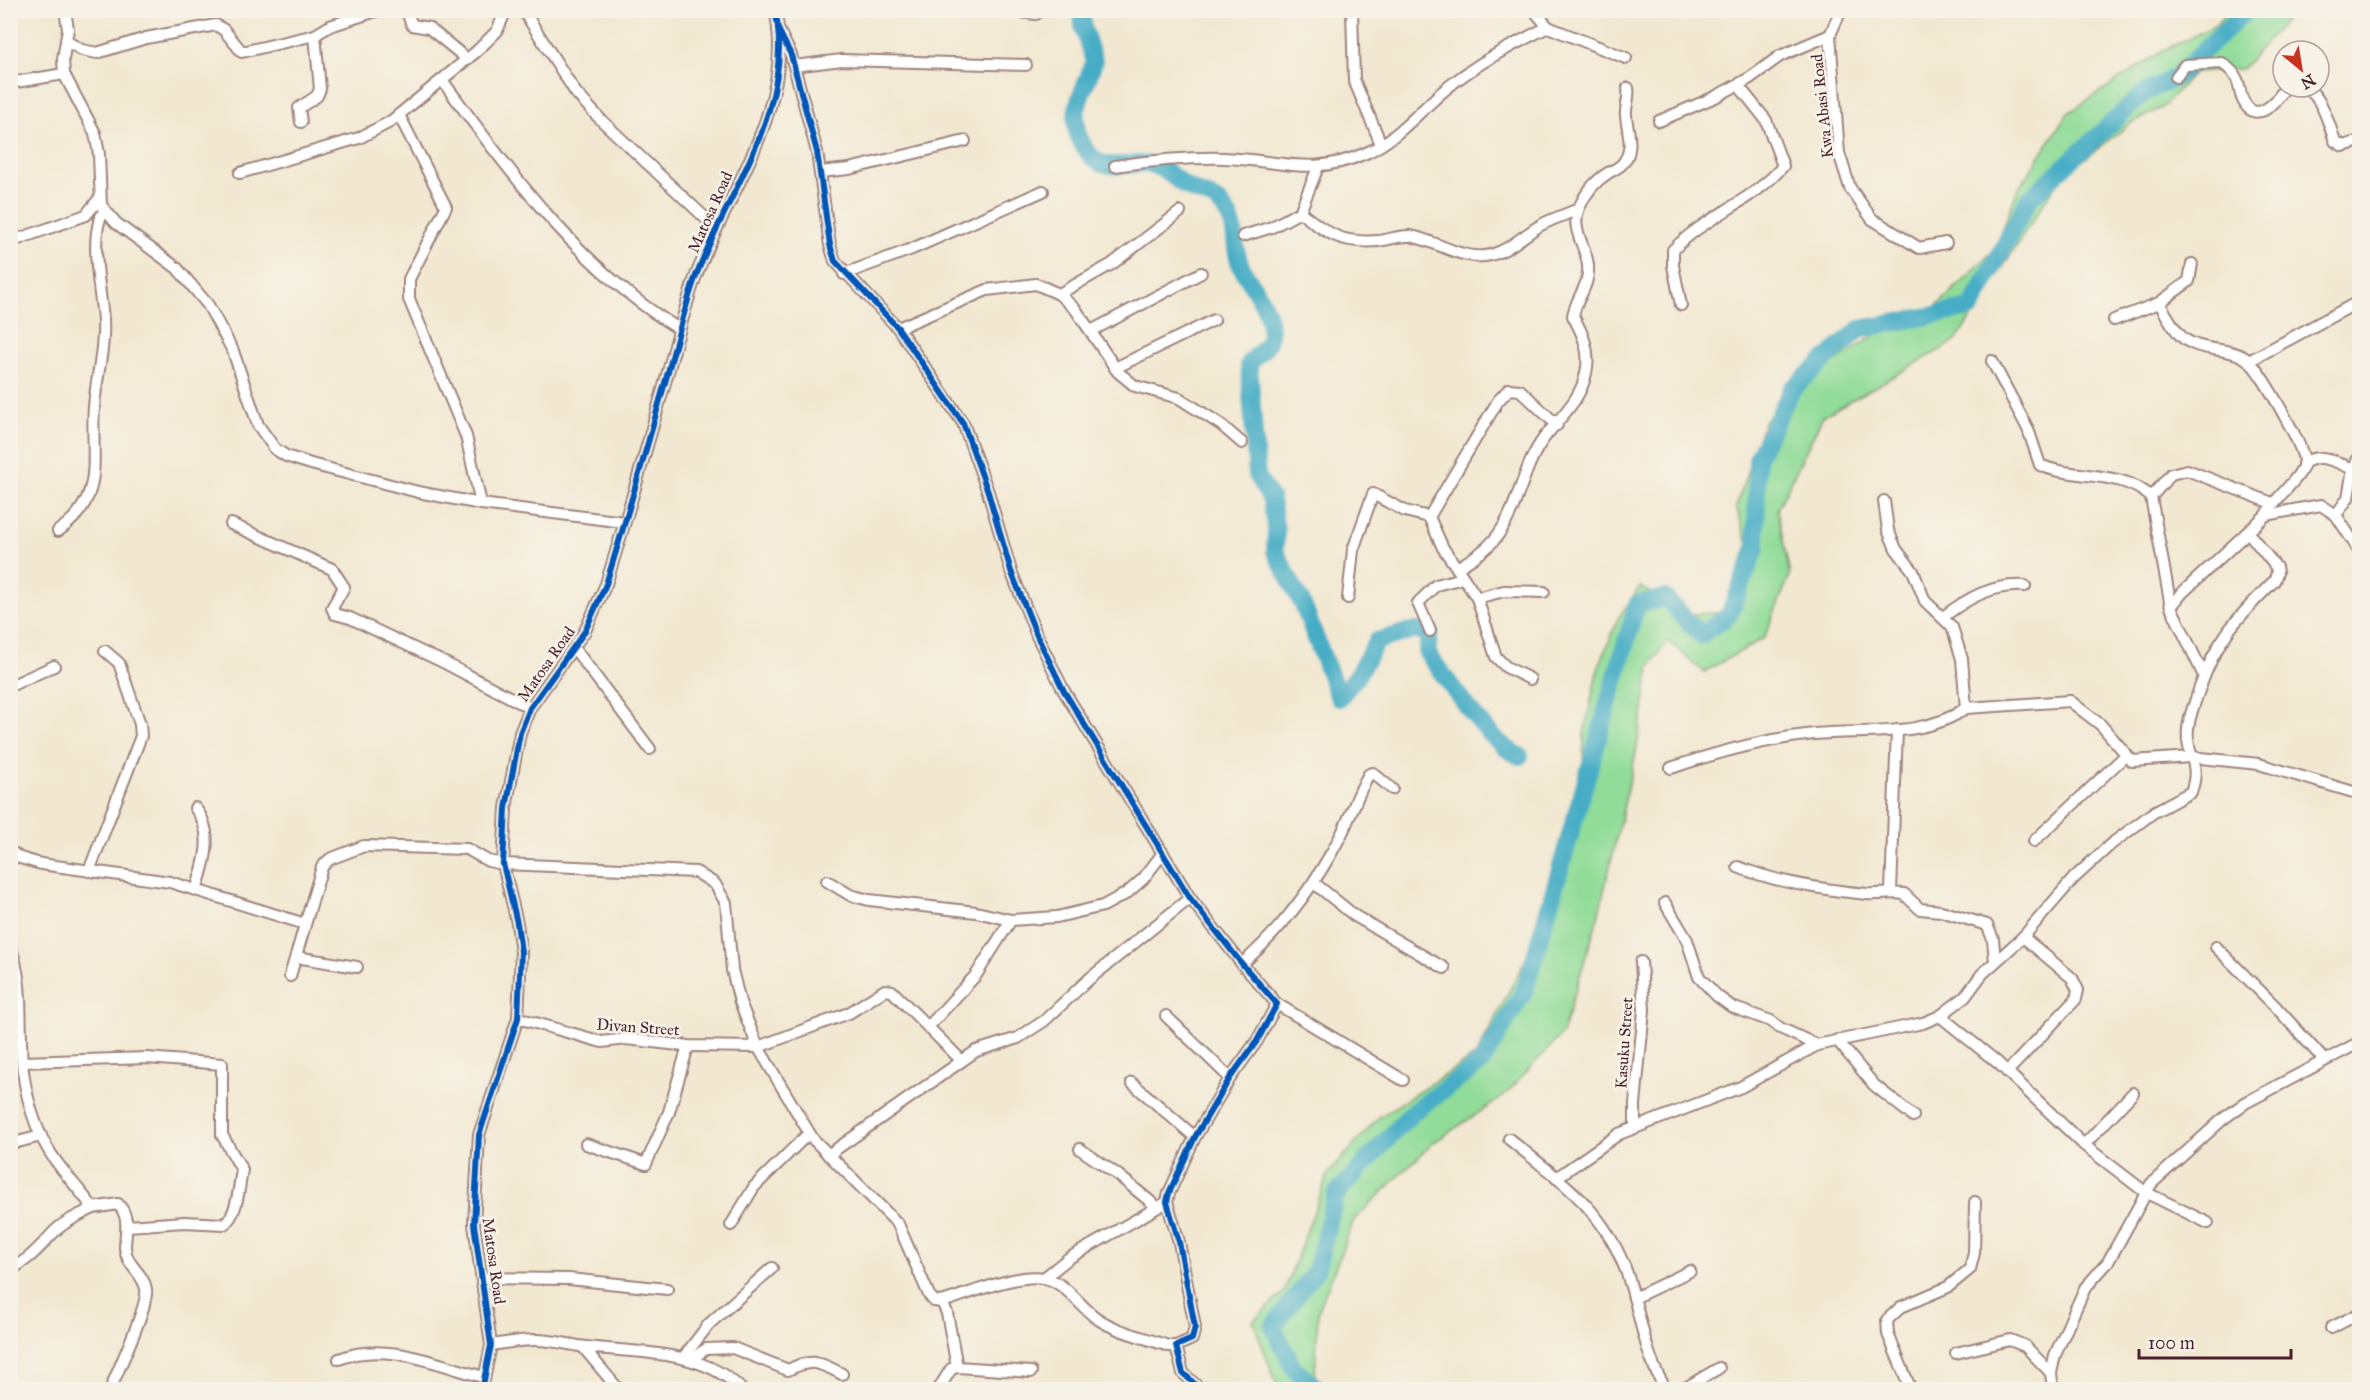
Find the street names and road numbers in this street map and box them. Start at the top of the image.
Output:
street label: Kwa Abasi Road [1807,53,1837,159]
street label: Matosa Road [684,168,736,256]
street label: Matosa Road [513,623,579,705]
street label: Kasuku Street [1611,996,1637,1089]
street label: Divan Street [596,1015,680,1039]
street label: Matosa Road [479,1216,509,1306]

